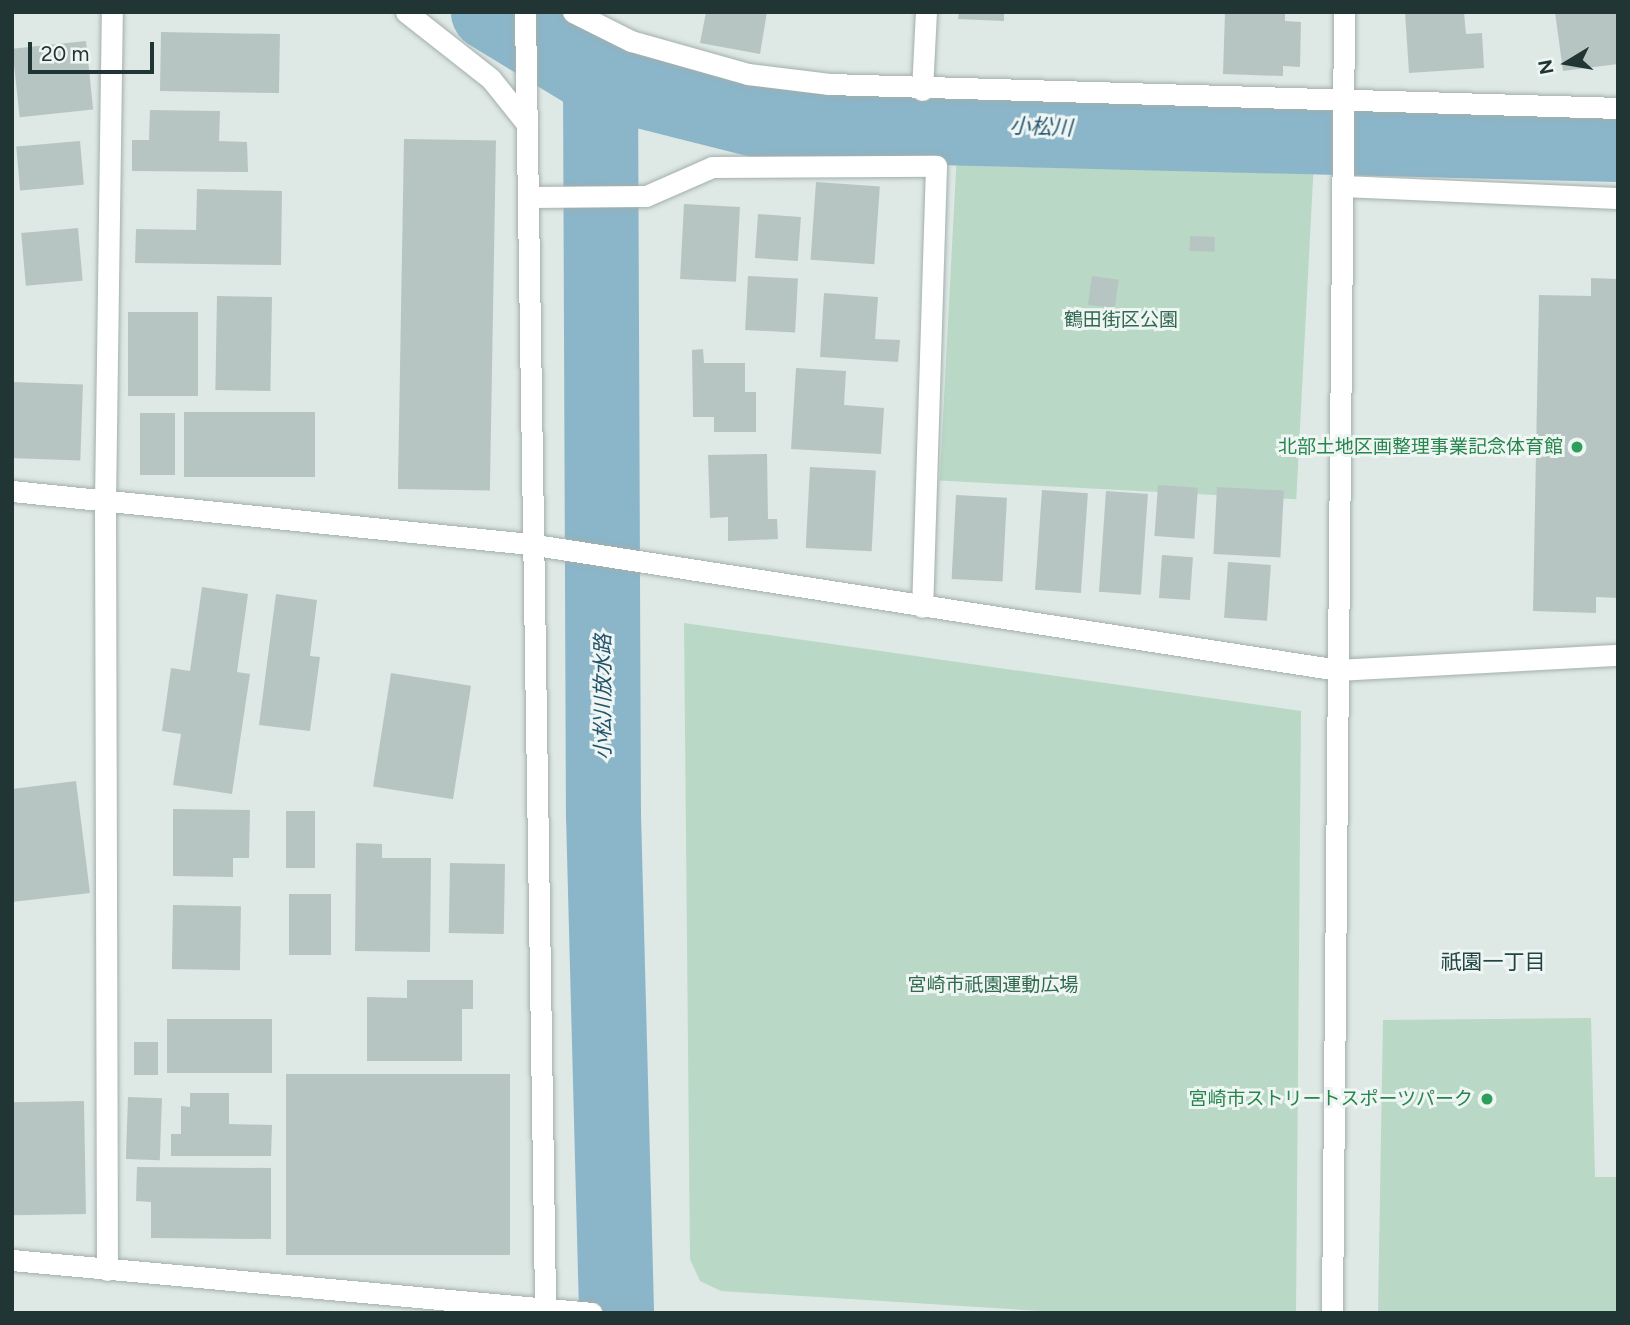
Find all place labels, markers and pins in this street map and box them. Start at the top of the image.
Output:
place label: 北部土地区画整理事業記念体育館 [1278,436,1563,458]
marker: 北部土地区画整理事業記念体育館 [1569,439,1585,455]
place label: 宮崎市ストリートスポーツパーク [1188,1088,1473,1110]
marker: 宮崎市ストリートスポーツパーク [1479,1091,1495,1107]

